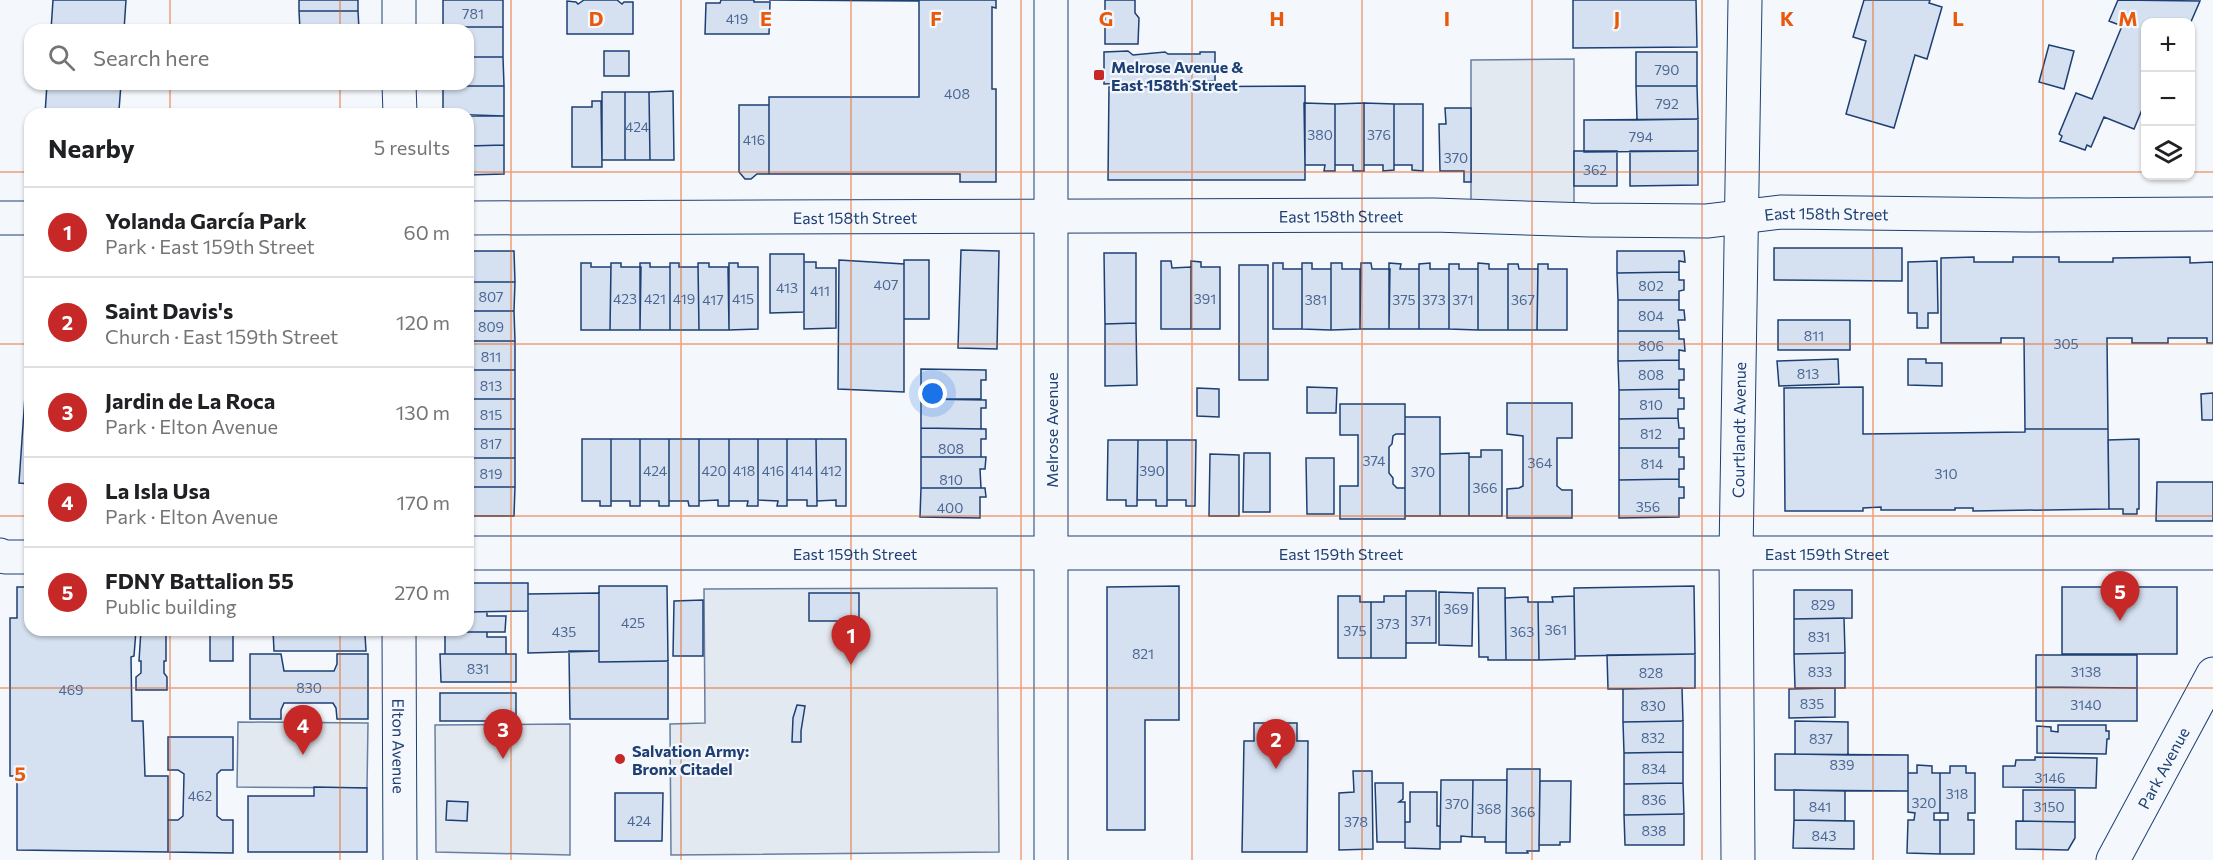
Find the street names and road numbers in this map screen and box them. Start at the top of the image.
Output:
street label: East 158th Street [1763,203,1889,224]
street label: East 158th Street [1279,206,1404,225]
street label: East 158th Street [793,207,918,226]
street label: Courtlandt Avenue [1727,362,1749,498]
street label: Melrose Avenue [1042,372,1061,488]
street label: East 159th Street [793,544,918,563]
street label: East 159th Street [1279,544,1404,563]
street label: East 159th Street [1765,544,1890,563]
street label: Elton Avenue [390,698,409,794]
street label: Park Avenue [2133,723,2192,812]

